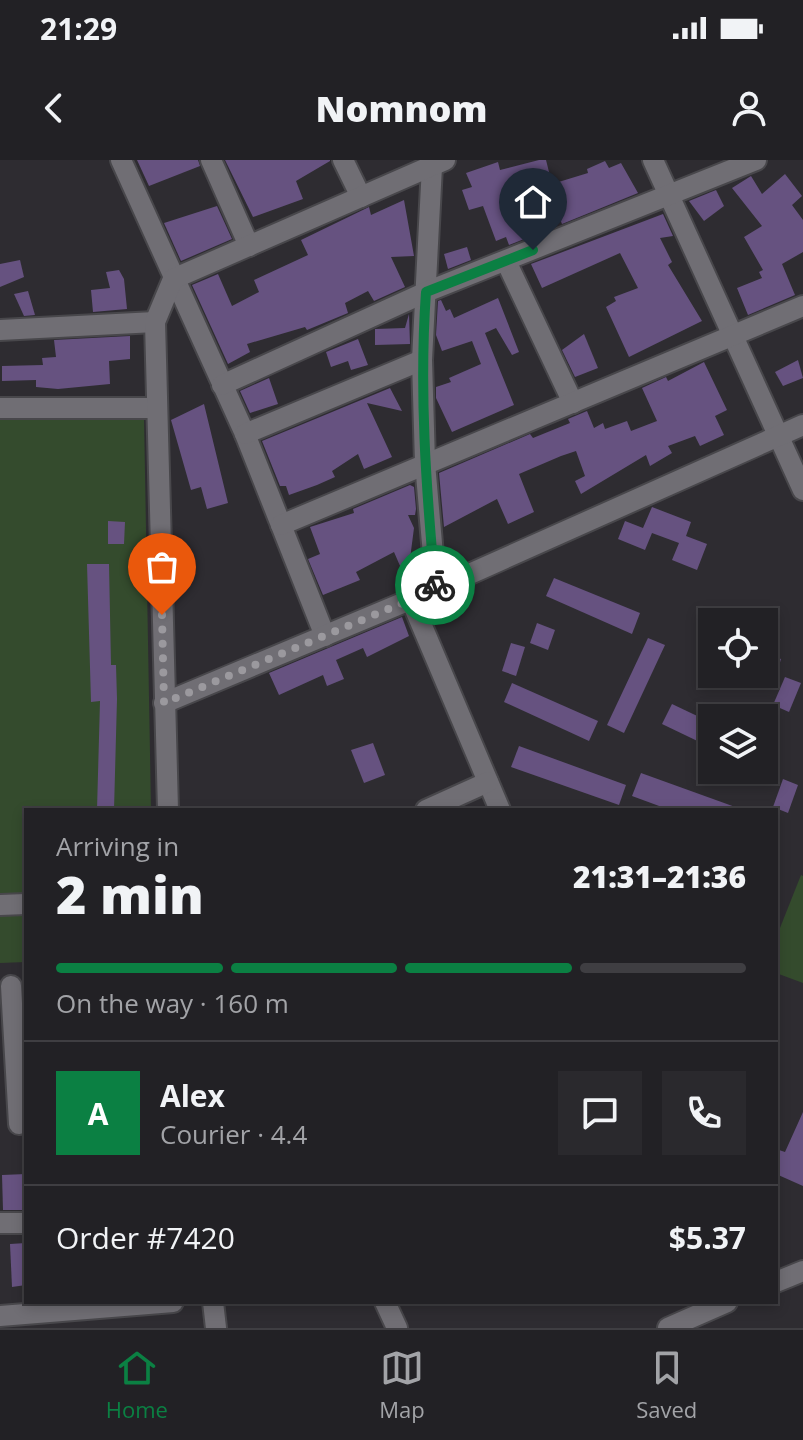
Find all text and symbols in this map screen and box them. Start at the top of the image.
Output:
text: 21:29 [40,8,117,49]
text: Nomnom [315,84,488,133]
icon: back [32,86,76,130]
icon: person [727,86,771,130]
pin [499,168,567,250]
icon: home [511,180,555,224]
pin [128,533,196,615]
icon: bag [140,545,184,589]
courier [395,545,475,625]
icon: bike [413,563,457,607]
map controls [698,608,778,784]
button: locate [698,608,778,688]
button: layers [698,704,778,784]
text: Arriving in [56,828,179,864]
text: 21:31–21:36 [573,856,746,897]
text: 2 min [56,858,204,929]
text: On the way · 160 m [56,985,289,1021]
button: chat [558,1071,642,1155]
button: phone [662,1071,746,1155]
text: Alex [160,1075,225,1116]
text: A [88,1093,108,1134]
text: Courier · 4.4 [160,1116,307,1152]
text: Order #7420 [56,1217,235,1258]
text: $5.37 [669,1217,746,1258]
tab: Home [106,1346,168,1424]
tab: Map [379,1346,425,1424]
tab: Saved [636,1346,697,1424]

